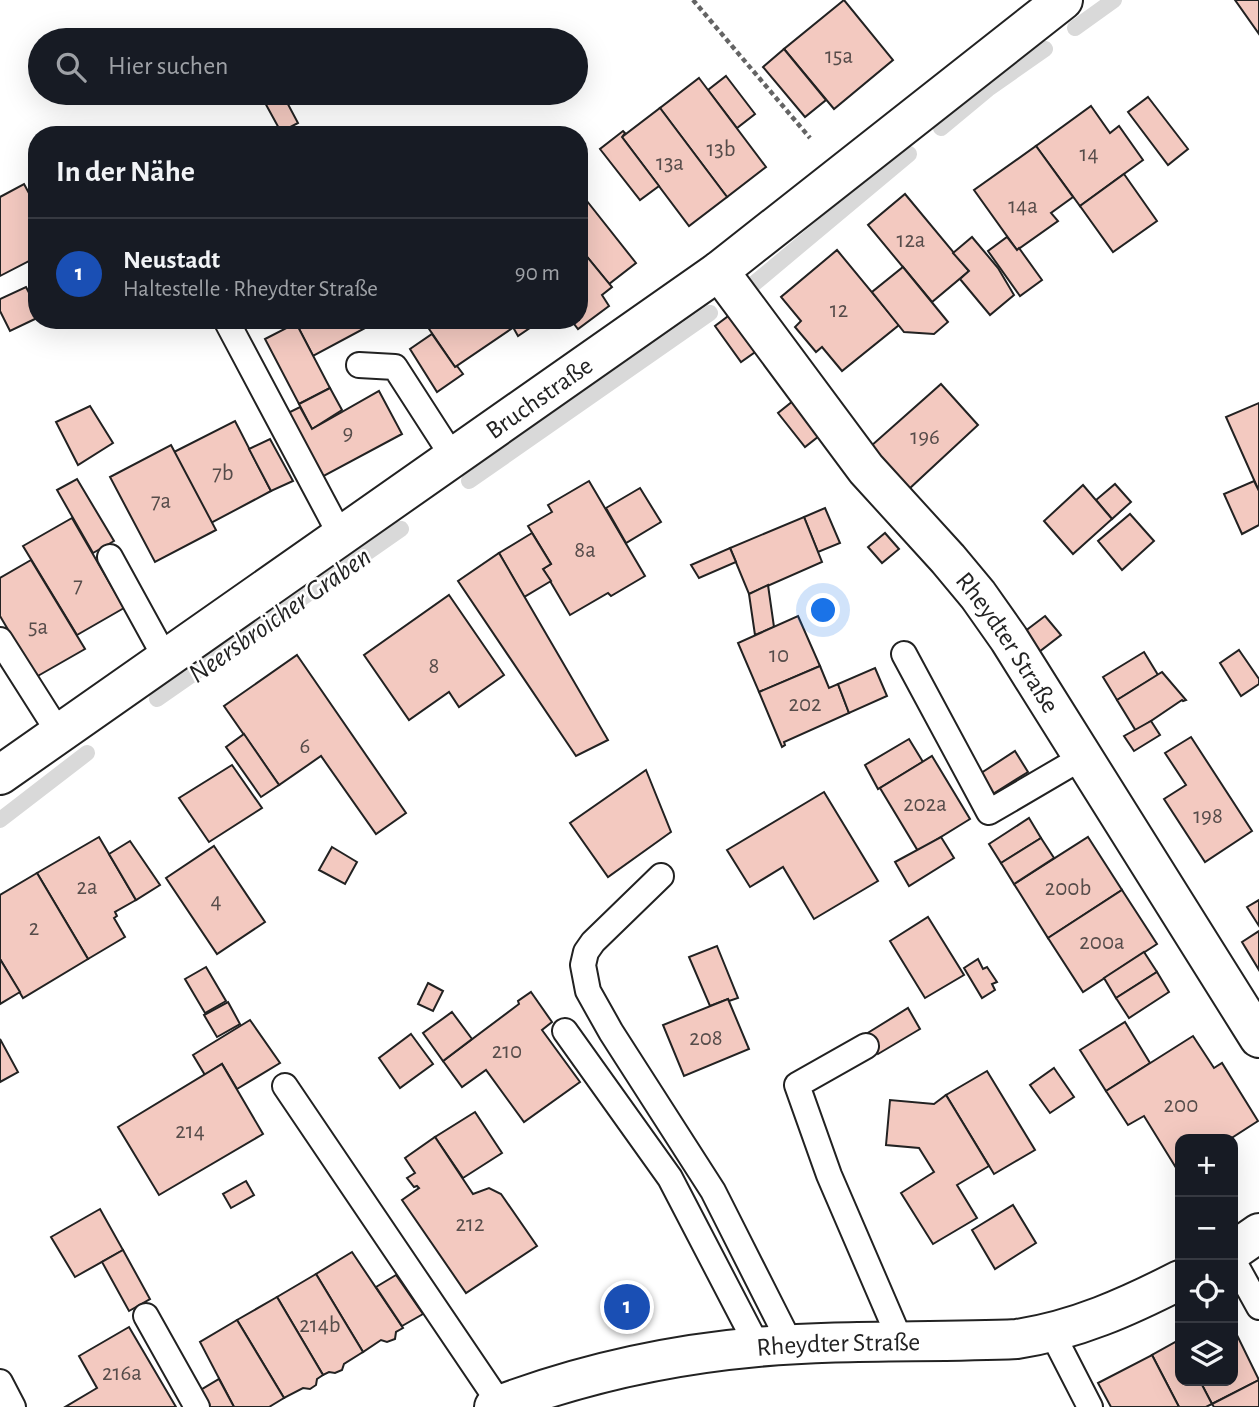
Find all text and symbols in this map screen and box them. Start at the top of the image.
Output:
search box [28,28,588,105]
house number: 15a [825,45,853,68]
icon: search [52,48,90,86]
text: Hier suchen [108,53,229,79]
house number: 13b [706,138,736,161]
house number: 14 [1080,143,1098,166]
house number: 13a [656,152,684,175]
text: In der Nähe [56,157,195,187]
house number: 14a [1008,195,1038,218]
house number: 12a [896,229,926,252]
text: Neustadt [123,247,220,273]
text: 1 [75,262,83,285]
text: 90 m [515,262,560,285]
text: Haltestelle · Rheydter Straße [123,278,378,301]
house number: 12 [830,299,848,322]
street label: Bruchstraße [481,352,597,444]
house number: 9 [343,422,353,445]
house number: 196 [910,426,940,449]
house number: 7b [212,462,234,485]
house number: 7a [151,490,171,513]
house number: 8a [574,539,596,562]
water label: Neersbroicher Graben [184,542,376,689]
street label: Rheydter Straße [951,567,1064,717]
house number: 7 [73,574,83,597]
your location [806,593,840,627]
house number: 5a [28,616,48,639]
house number: 10 [769,644,789,667]
house number: 8 [429,655,439,678]
house number: 202 [788,693,822,716]
house number: 6 [300,735,310,758]
house number: 202a [903,793,947,816]
house number: 198 [1193,805,1223,828]
house number: 2a [76,876,98,899]
house number: 200b [1045,877,1091,900]
house number: 4 [210,890,222,913]
house number: 2 [29,917,39,940]
house number: 200a [1079,931,1125,954]
house number: 208 [689,1027,723,1050]
house number: 210 [492,1040,522,1063]
house number: 200 [1164,1094,1198,1117]
house number: 214 [175,1120,205,1143]
map controls [1175,1134,1238,1386]
button: + [1175,1134,1238,1197]
button: − [1175,1197,1238,1260]
house number: 212 [456,1213,484,1236]
button: locate [1175,1260,1238,1323]
pin: 1 [604,1281,650,1333]
house number: 214b [299,1314,341,1337]
button: layers [1175,1323,1238,1386]
street label: Rheydter Straße [756,1329,920,1361]
house number: 216a [102,1362,142,1385]

